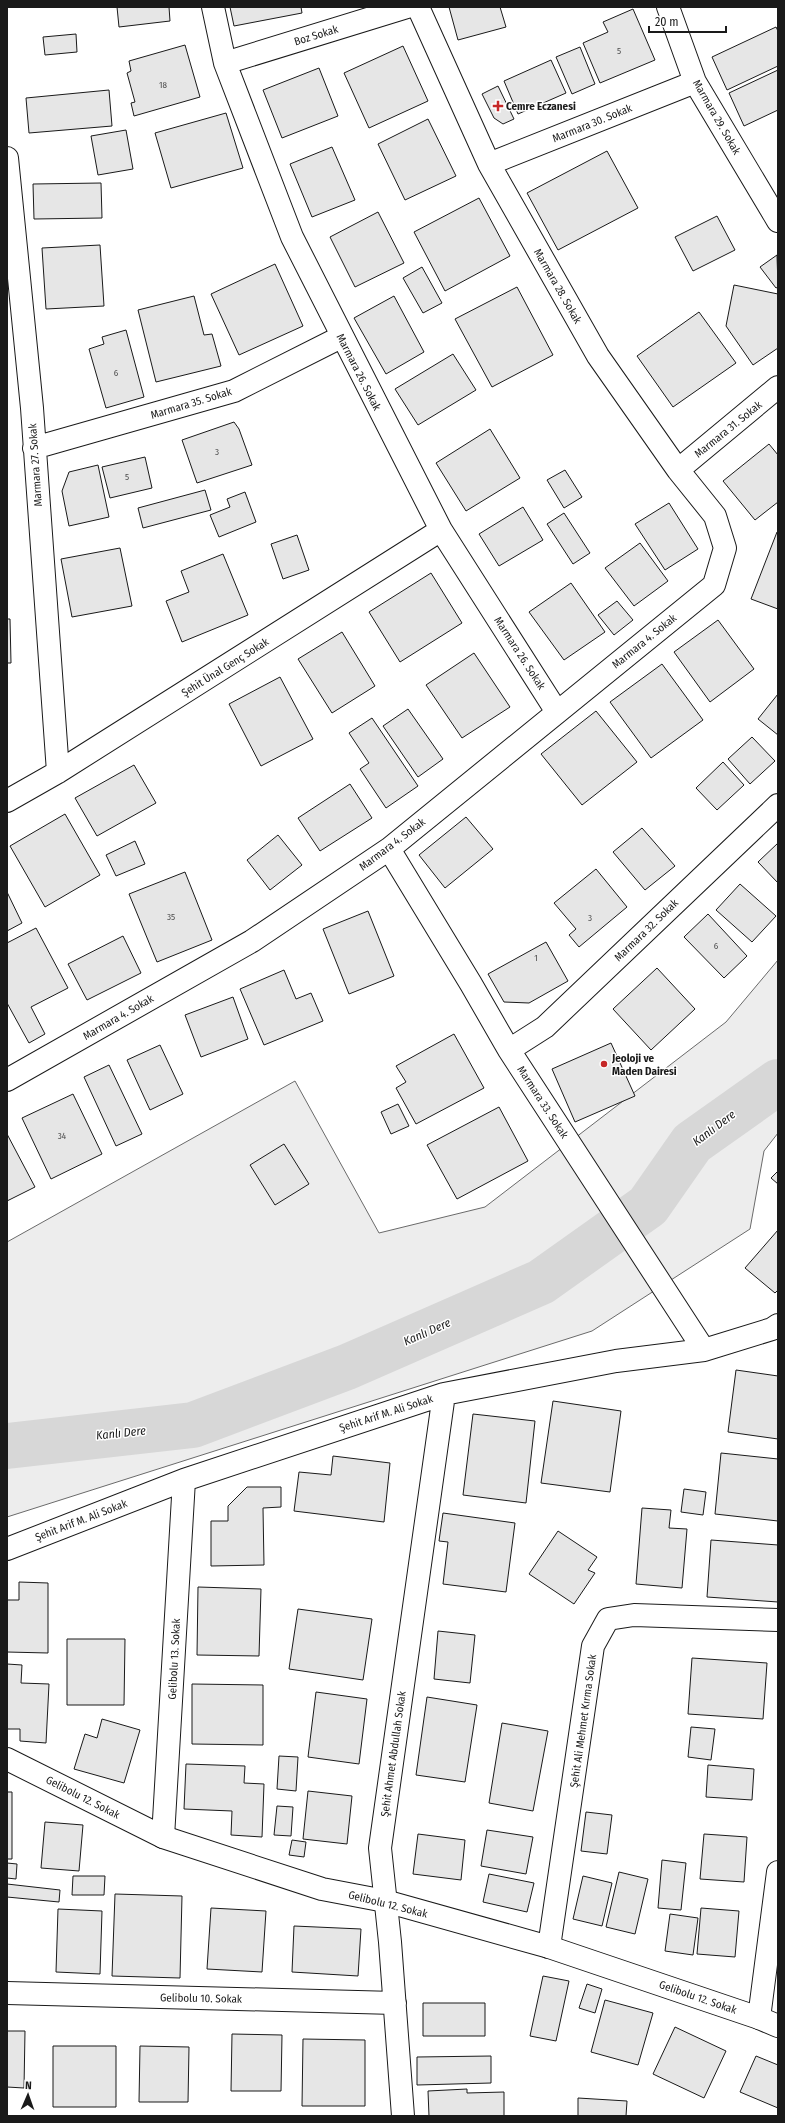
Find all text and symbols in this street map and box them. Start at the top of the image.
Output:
scale bar [649,8,726,34]
text: 20 m [655,15,679,29]
street label: Boz Sokak [293,22,341,48]
house number: 5 [617,46,621,56]
street label: Marmara 29. Sokak [690,78,744,158]
house number: 18 [159,80,168,90]
place label: Cemre Eczanesi [506,100,576,113]
marker: Cemre Eczanesi [493,101,503,111]
street label: Marmara 30. Sokak [550,101,635,145]
street label: Marmara 28. Sokak [531,246,585,327]
street label: Marmara 26. Sokak [334,332,384,414]
house number: 6 [114,368,119,378]
street label: Marmara 35. Sokak [149,385,234,422]
street label: Marmara 31. Sokak [692,398,765,461]
street label: Marmara 27. Sokak [26,422,45,507]
house number: 3 [215,447,219,457]
house number: 5 [125,472,129,482]
street label: Marmara 4. Sokak [609,611,680,671]
street label: Marmara 26. Sokak [491,614,548,693]
street label: Şehit Ünal Genç Sokak [179,635,272,699]
street label: Marmara 4. Sokak [357,815,429,873]
street label: Marmara 32. Sokak [612,896,682,964]
house number: 35 [167,912,175,922]
house number: 3 [588,913,592,923]
house number: 6 [714,941,719,951]
house number: 1 [534,953,538,963]
street label: Marmara 4. Sokak [81,992,157,1043]
place label: Jeoloji ve Maden Dairesi [611,1052,677,1078]
marker: Jeoloji ve Maden Dairesi [599,1059,609,1069]
street label: Marmara 33. Sokak [514,1064,571,1142]
water label: Kanlı Dere [690,1107,738,1149]
house number: 34 [58,1131,67,1141]
water label: Kanlı Dere [401,1315,453,1349]
street label: Şehit Arif M. Ali Sokak [338,1392,435,1435]
water label: Kanlı Dere [95,1423,147,1443]
street label: Şehit Arif M. Ali Sokak [33,1497,130,1544]
street label: Gelibolu 13. Sokak [166,1617,183,1700]
street label: Şehit Ali Mehmet Kırma Sokak [568,1653,599,1789]
street label: Şehit Ahmet Abdullah Sokak [378,1690,409,1818]
street label: Gelibolu 12. Sokak [44,1773,123,1822]
street label: Gelibolu 12. Sokak [347,1888,430,1921]
street label: Gelibolu 12. Sokak [657,1978,739,2017]
street label: Gelibolu 10. Sokak [160,1991,243,2006]
north arrow [8,2075,48,2115]
text: N [25,2079,32,2092]

